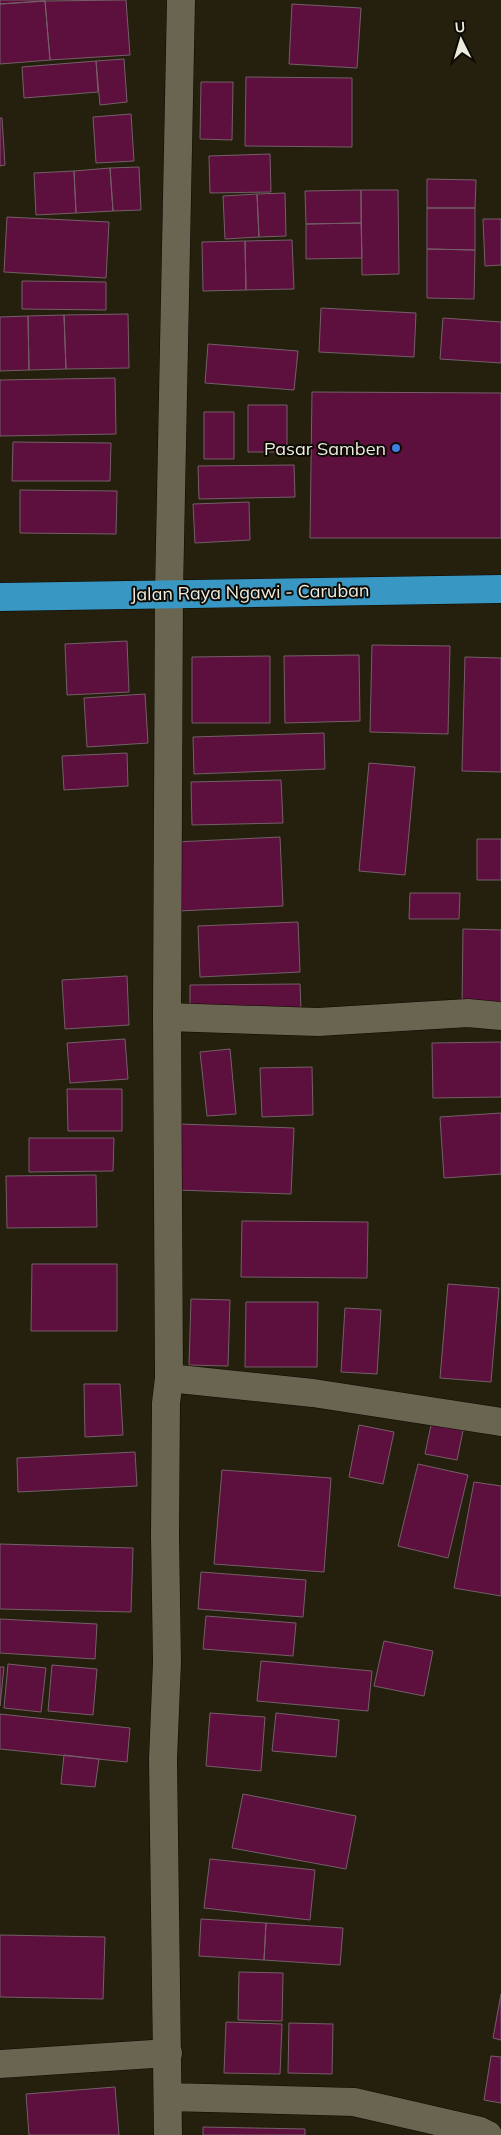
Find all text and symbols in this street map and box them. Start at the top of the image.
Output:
north arrow [436,15,486,65]
text: U [454,18,466,36]
place label: Pasar Samben [264,437,386,460]
marker: Pasar Samben [390,442,402,454]
street label: Jalan Raya Ngawi - Caruban [130,578,370,606]

